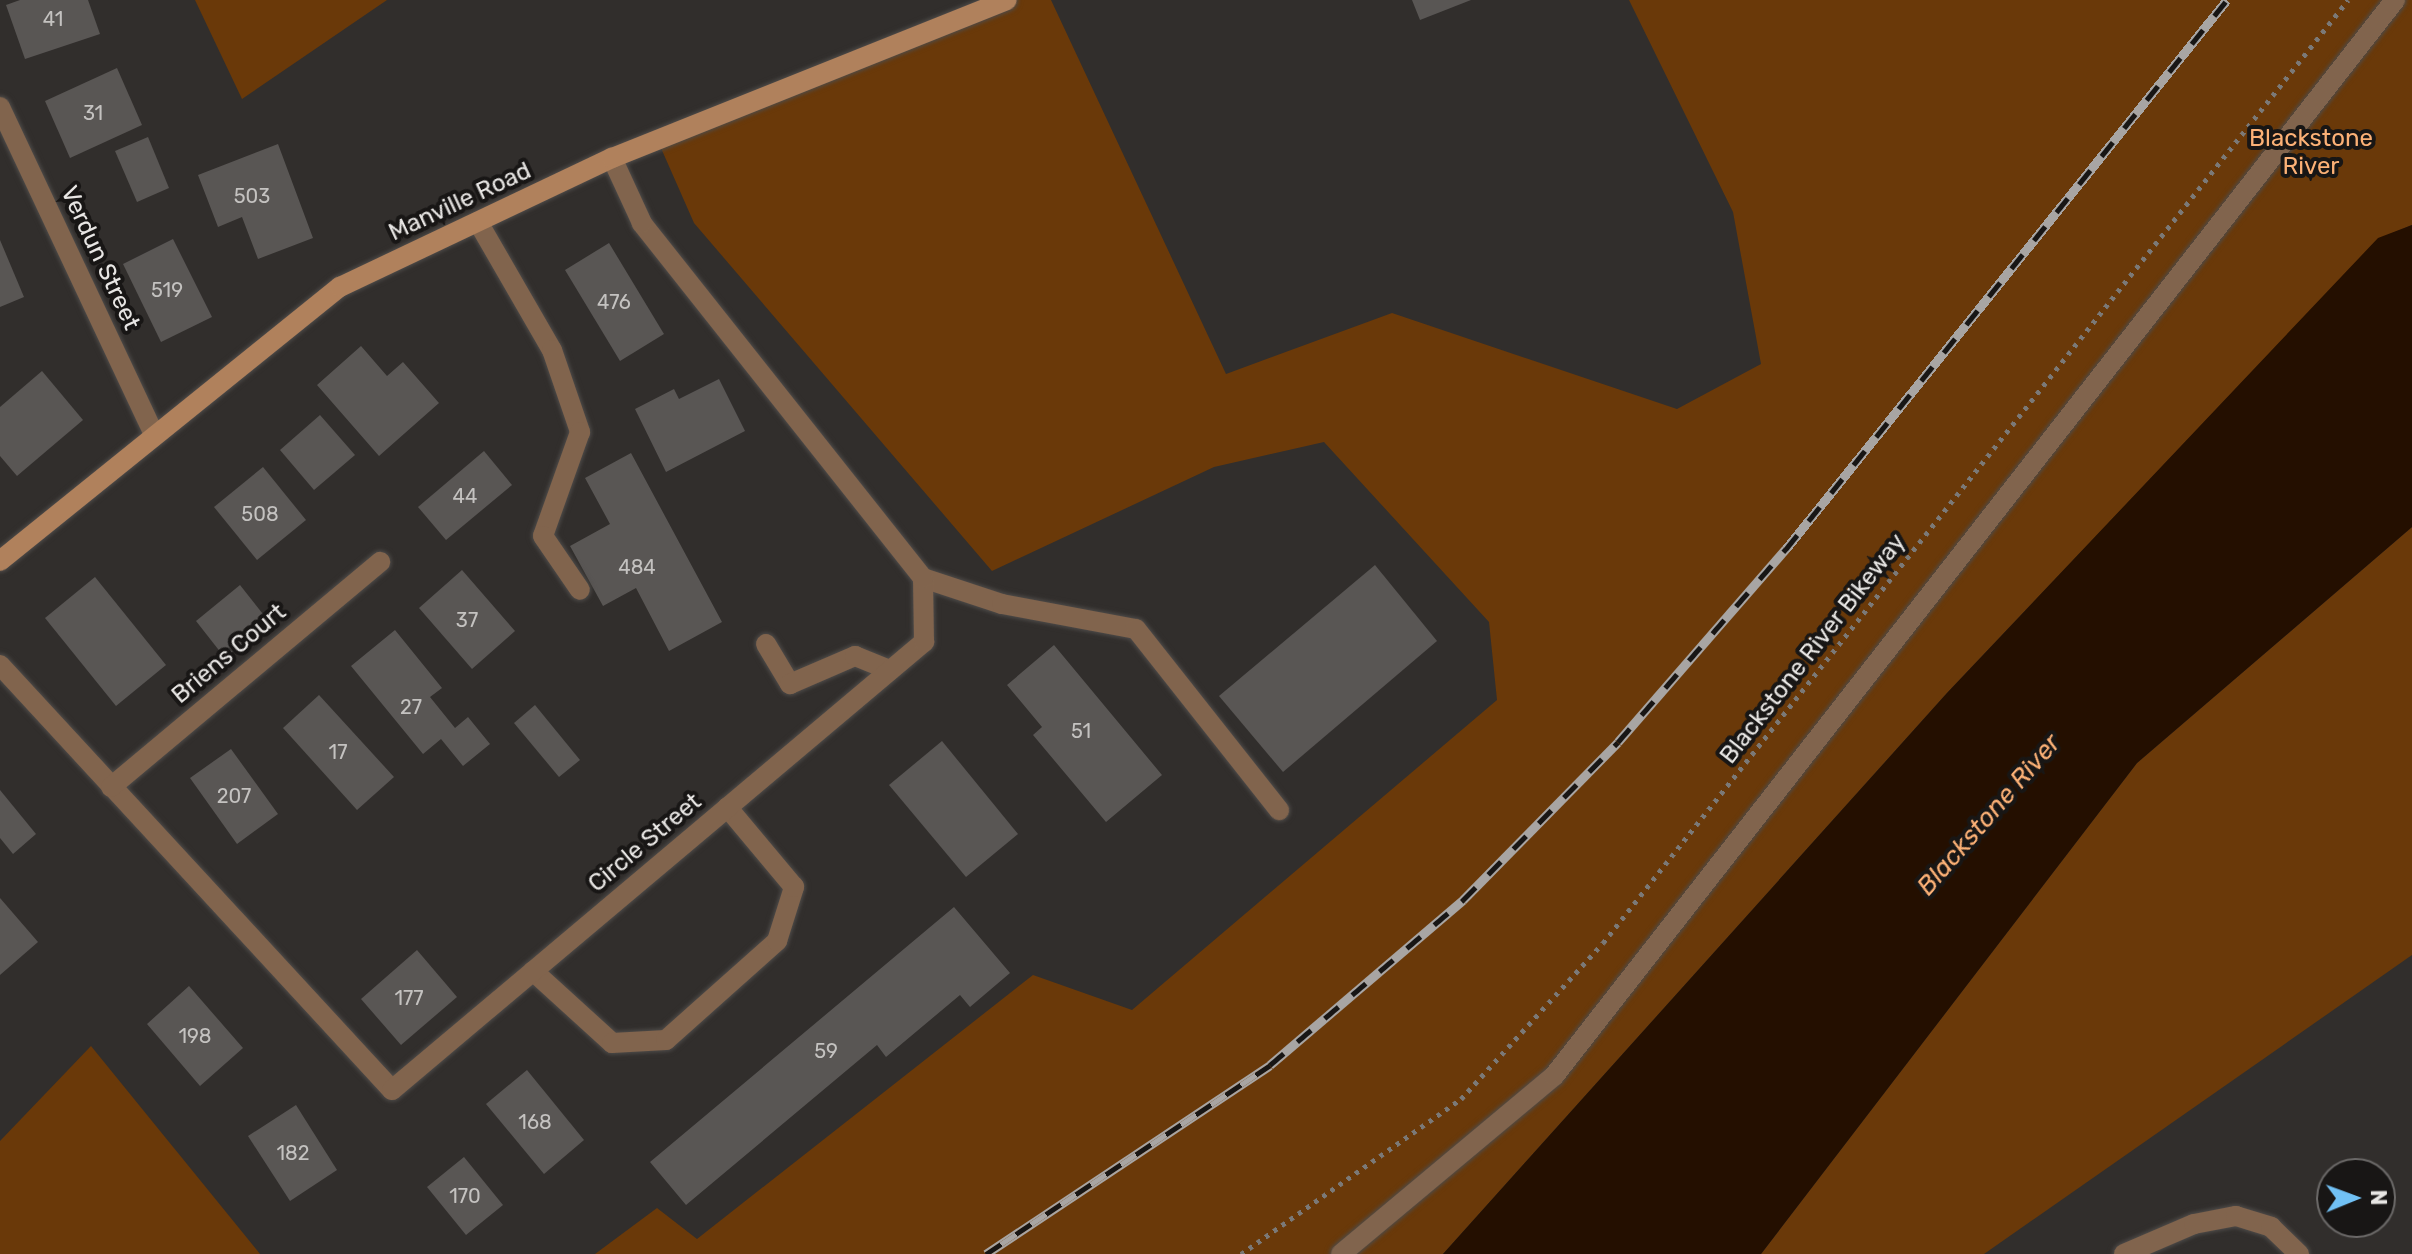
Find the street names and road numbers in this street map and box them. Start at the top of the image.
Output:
street label: Manville Road [384,157,536,247]
street label: Verdun Street [54,182,146,334]
street label: Blackstone River Bikeway [1714,528,1912,770]
street label: Briens Court [166,598,292,710]
street label: Circle Street [583,787,707,899]

